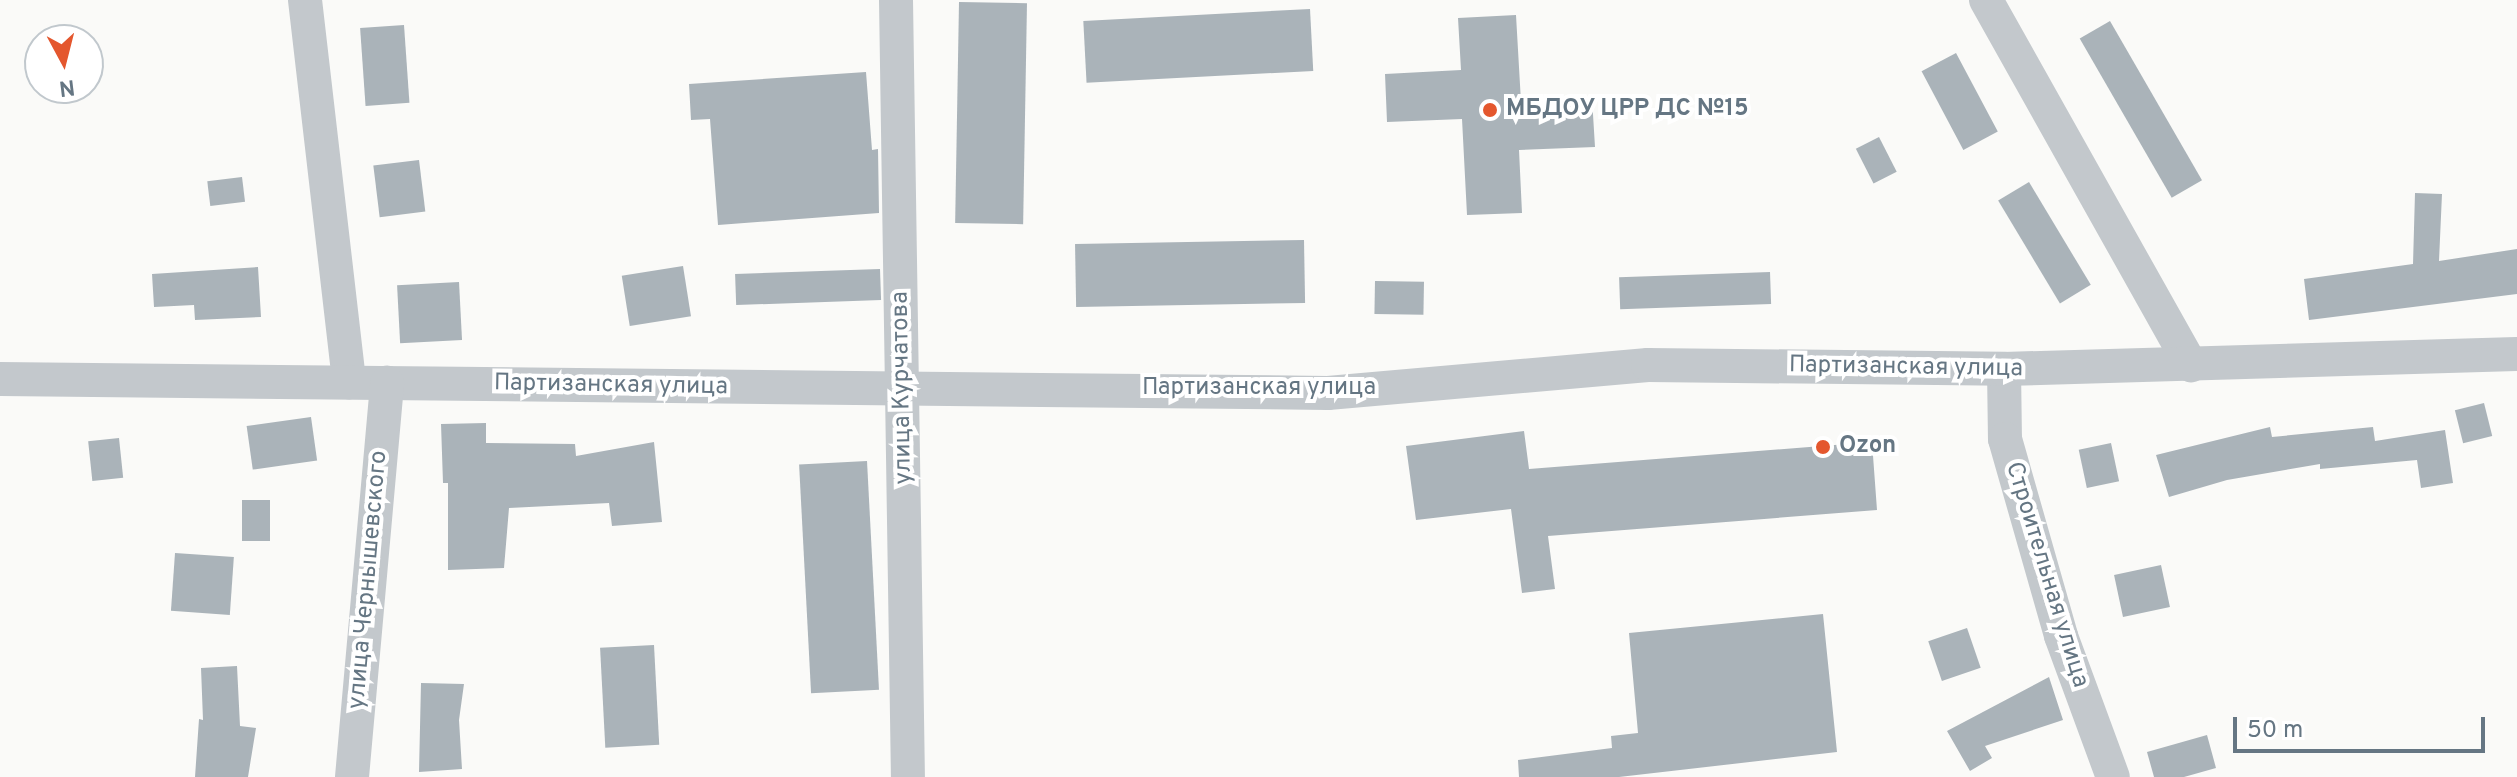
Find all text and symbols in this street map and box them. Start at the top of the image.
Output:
north arrow [24,24,104,104]
text: N [57,72,76,101]
place label: МБДОУ ЦРР ДС №15 [1506,96,1750,124]
marker: МБДОУ ЦРР ДС №15 [1481,101,1499,119]
street label: улица Курчатова [887,291,919,485]
street label: Партизанская улица [1789,352,2023,384]
street label: Партизанская улица [494,370,728,402]
street label: Партизанская улица [1142,375,1376,403]
place label: Ozon [1839,433,1896,461]
marker: Ozon [1814,438,1832,456]
street label: улица Чернышевского [343,449,395,711]
street label: Строительная улица [1998,459,2094,691]
scale bar [2237,701,2489,751]
text: 50 m [2247,716,2303,746]

